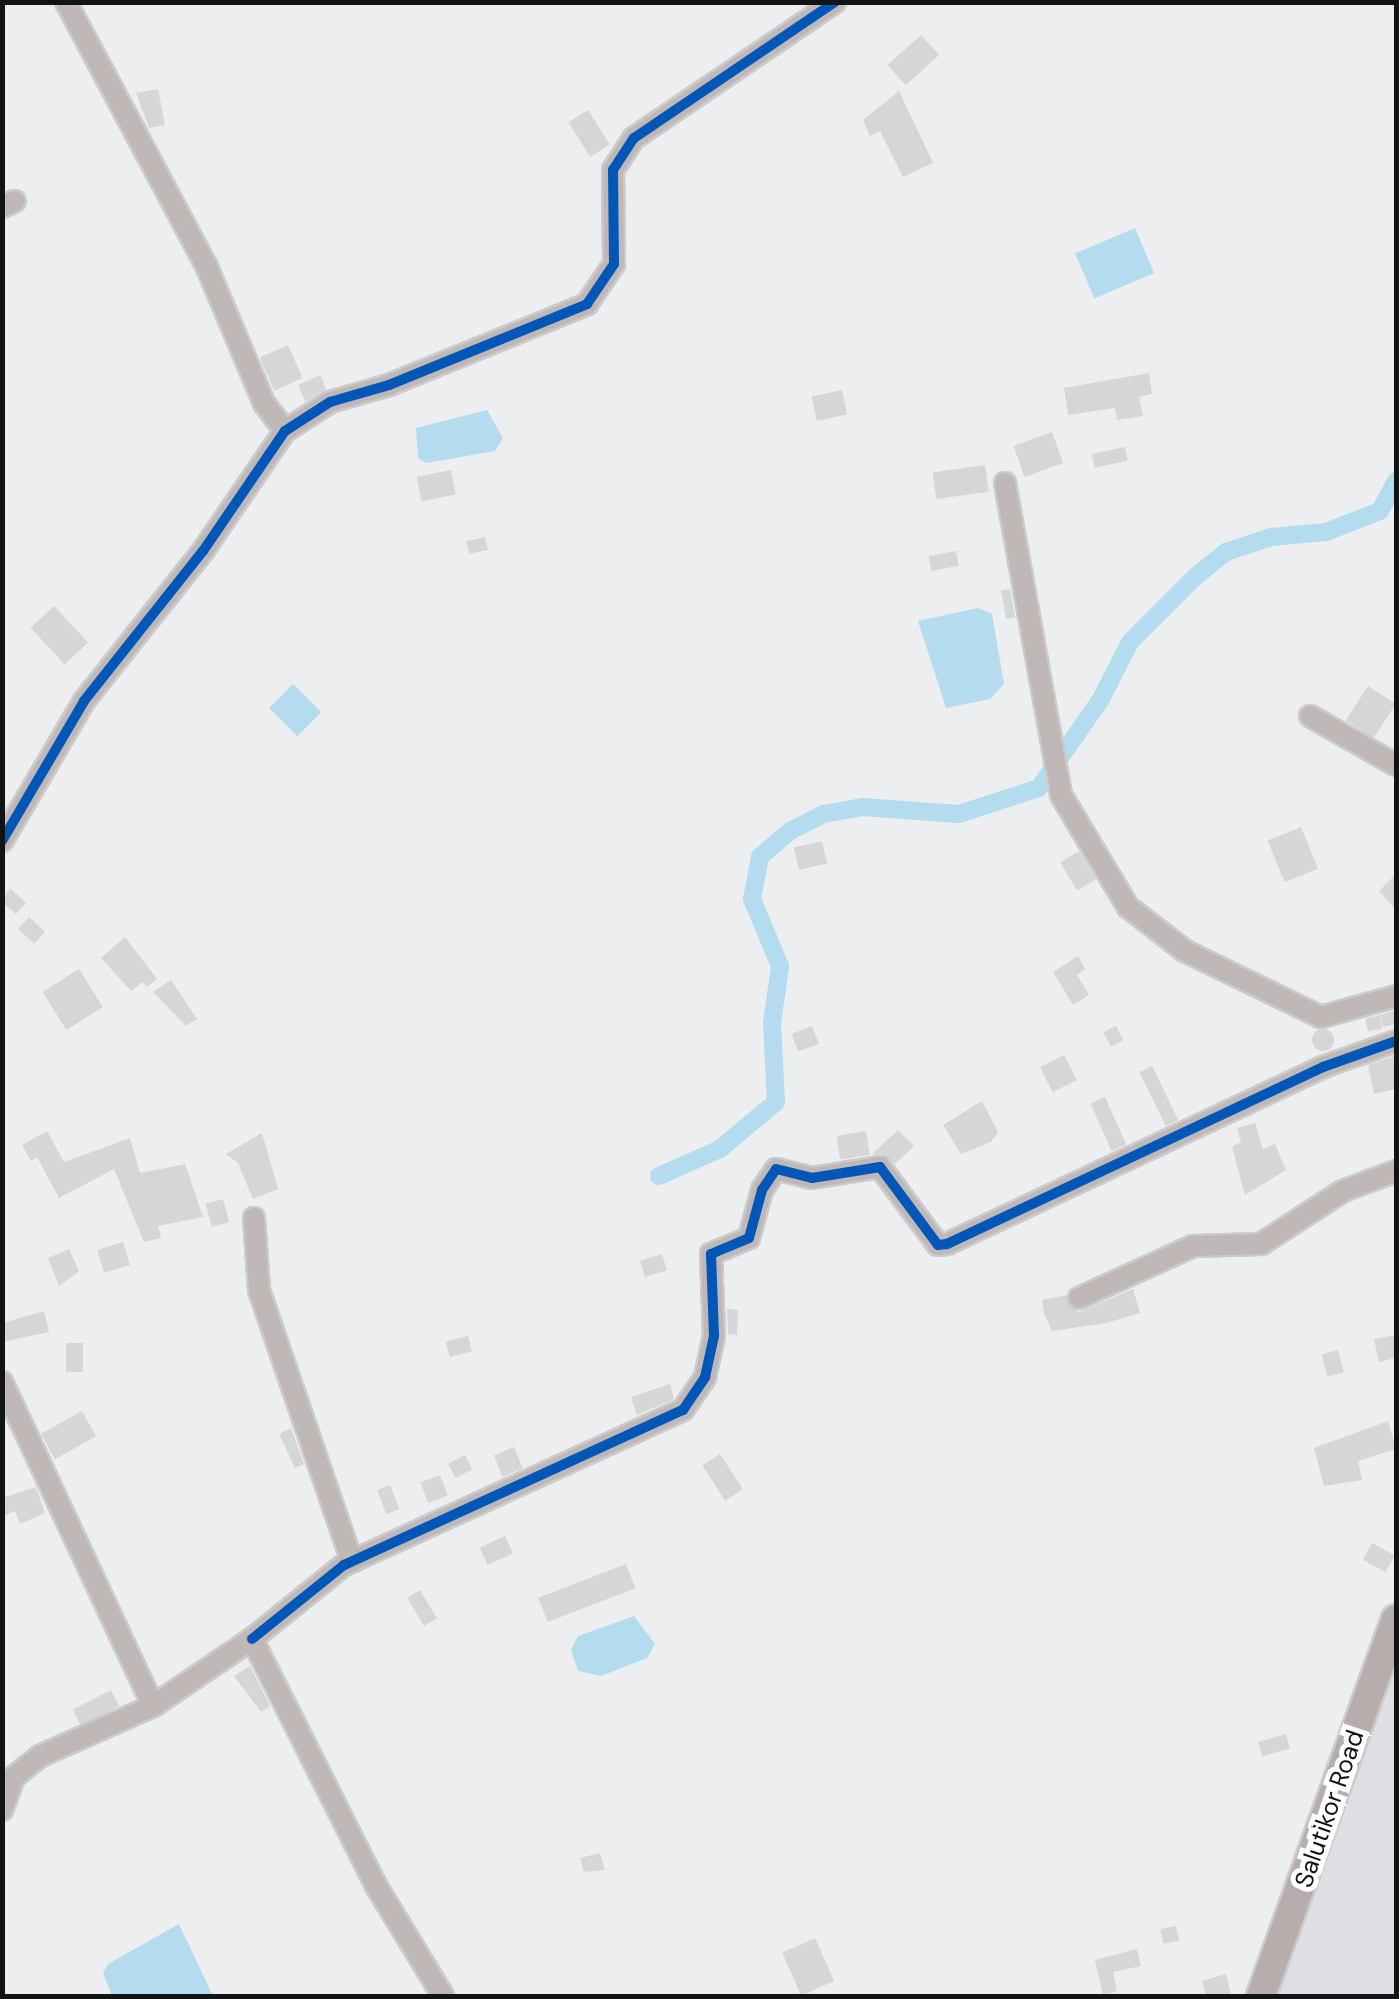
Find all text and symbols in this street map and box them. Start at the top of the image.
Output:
street label: Salutikor Road [1289,1726,1371,1892]

